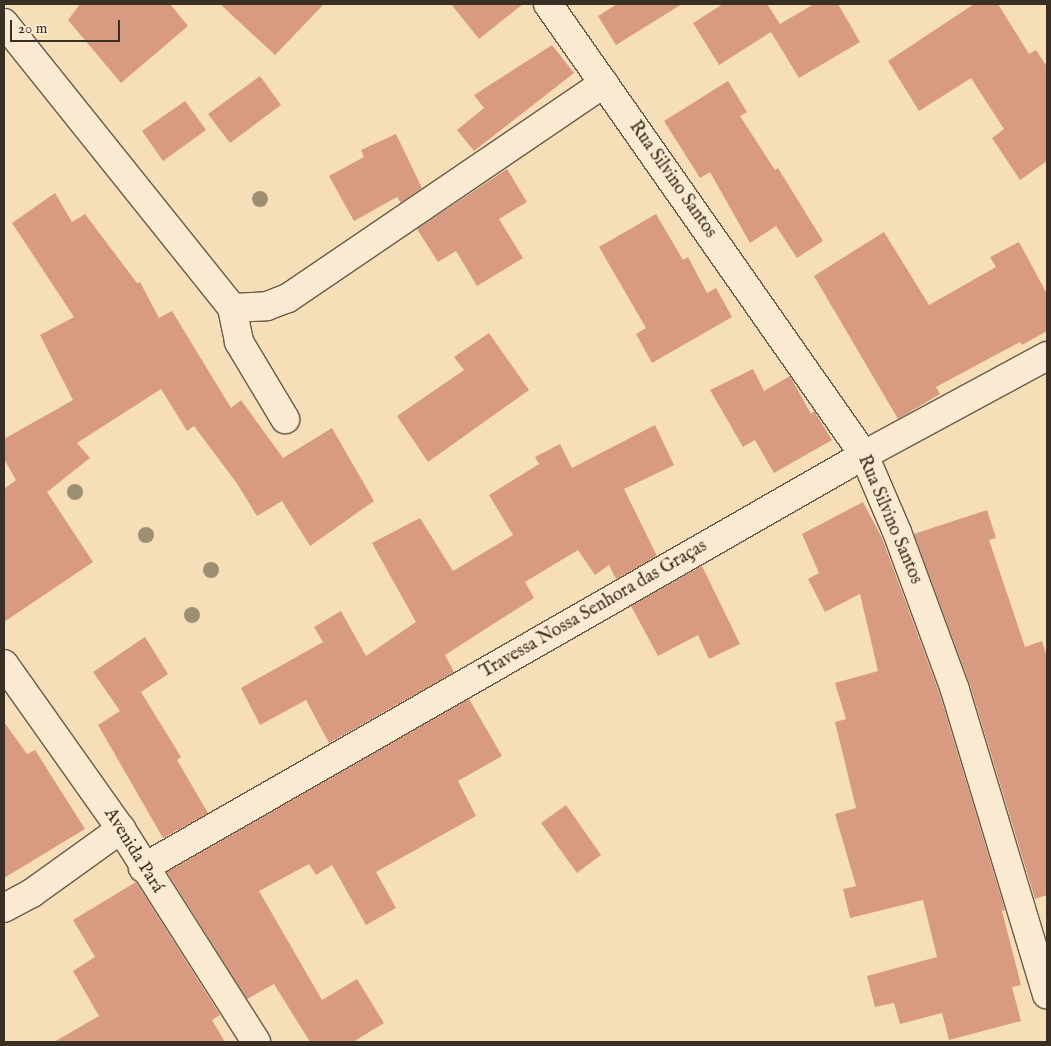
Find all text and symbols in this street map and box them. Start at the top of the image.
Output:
scale bar [12,10,122,42]
text: 20 m [18,19,47,38]
street label: Rua Silvino Santos [624,117,720,243]
street label: Rua Silvino Santos [852,452,926,588]
street label: Travessa Nossa Senhora das Graças [477,536,711,684]
street label: Avenida Pará [98,805,168,897]

